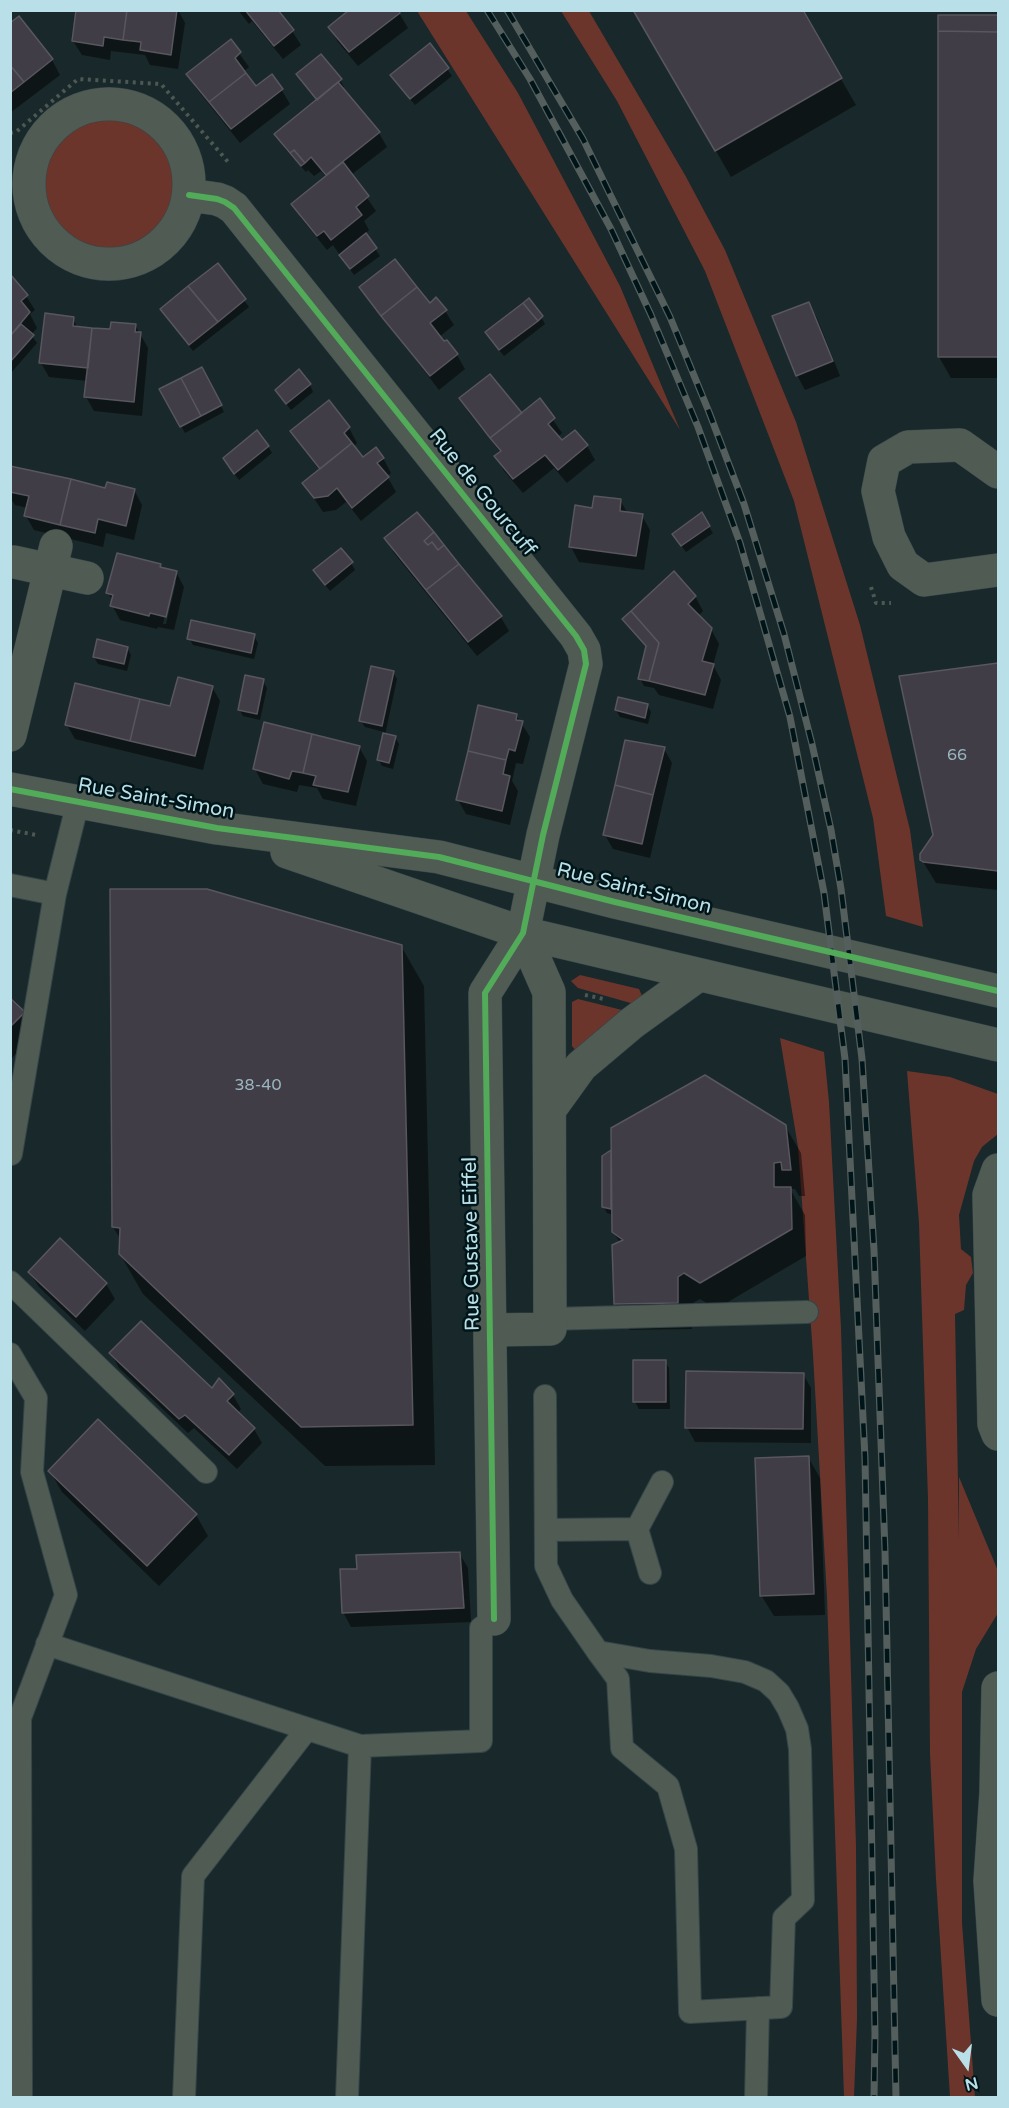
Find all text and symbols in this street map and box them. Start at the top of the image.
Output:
street label: Rue de Gourcuff [423,424,541,562]
house number: 66 [947,746,967,766]
street label: Rue Saint-Simon [76,773,236,825]
street label: Rue Saint-Simon [554,858,714,920]
house number: 38-40 [235,1076,281,1096]
street label: Rue Gustave Eiffel [458,1157,486,1331]
north arrow [937,2036,997,2096]
text: N [963,2072,980,2095]

